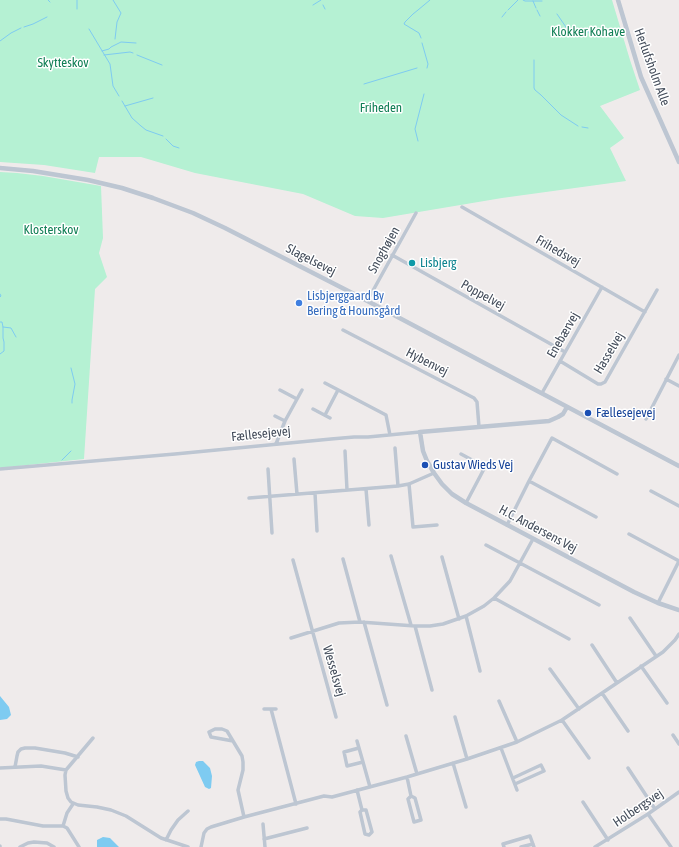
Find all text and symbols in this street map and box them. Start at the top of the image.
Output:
park label: Klokker Kohave [551,24,625,40]
street label: Herlufsholm Alle [631,26,673,108]
park label: Skytteskov [37,55,89,71]
park label: Friheden [360,100,402,116]
park label: Klosterskov [23,222,79,238]
street label: Snoghøjen [365,224,403,276]
street label: Frihedsvej [533,232,583,270]
street label: Slagelsevej [283,241,339,279]
place label: Lisbjerg [420,255,457,271]
marker: Lisbjerg [407,258,417,268]
street label: Poppelvej [458,277,508,313]
place label: Lisbjerggaard By Bering & Hounsgård [307,288,400,319]
marker: Lisbjerggaard By Bering & Hounsgård [294,298,304,308]
street label: Enebærvej [544,309,582,361]
street label: Hasselvej [590,329,628,377]
street label: Hybenvej [403,345,451,379]
place label: Fællesejevej [596,405,655,421]
marker: Fællesejevej [583,408,593,418]
street label: Fællesejevej [231,423,291,445]
place label: Gustav Wieds Vej [433,457,513,473]
marker: Gustav Wieds Vej [420,460,430,470]
street label: H.C. Andersens Vej [496,502,580,556]
street label: Wesselsvej [319,644,349,698]
street label: Holbergsvej [610,786,666,830]

